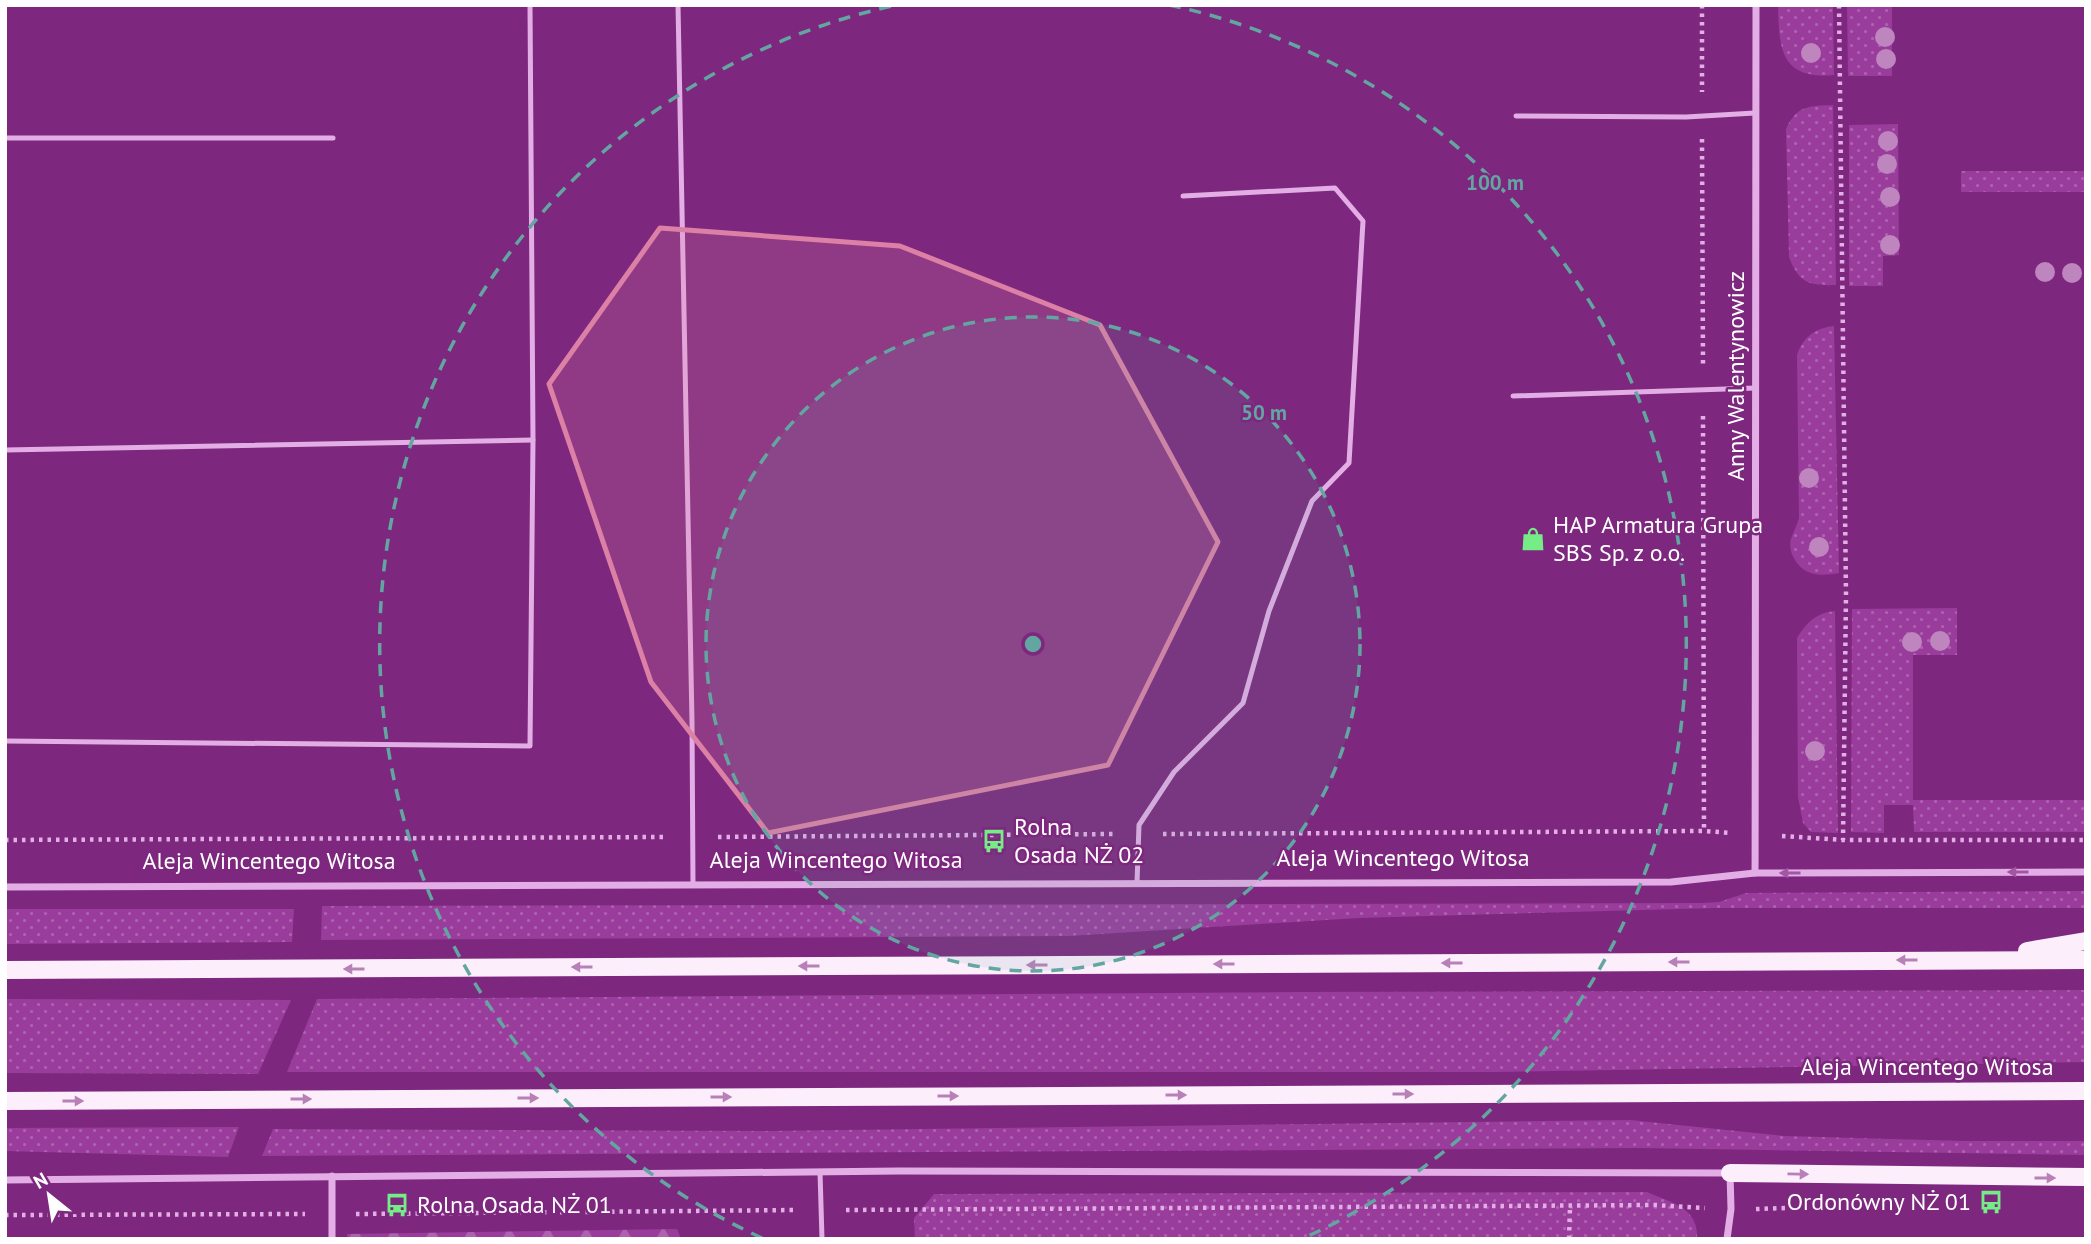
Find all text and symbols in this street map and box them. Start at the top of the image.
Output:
text: 100 m [1466,169,1524,196]
street label: Anny Walentynowicz [1720,271,1751,481]
text: 50 m [1241,399,1287,426]
place label: HAP Armatura Grupa SBS Sp. z o.o. [1553,509,1763,568]
shop icon: HAP Armatura Grupa SBS Sp. z o.o. [1519,525,1547,553]
centre of rings [1021,632,1045,656]
place label: Rolna Osada NŻ 02 [1014,811,1144,870]
bus stop icon: Rolna Osada NŻ 02 [980,827,1008,855]
street label: Aleja Wincentego Witosa [1276,842,1530,873]
street label: Aleja Wincentego Witosa [709,844,963,875]
street label: Aleja Wincentego Witosa [142,845,396,876]
one-way arrow [2006,866,2028,878]
one-way arrow [1779,867,1801,879]
one-way arrow [1895,954,1917,966]
one-way arrow [1668,956,1690,968]
one-way arrow [1440,957,1462,969]
one-way arrow [1213,958,1235,970]
one-way arrow [1025,959,1047,971]
one-way arrow [798,960,820,972]
one-way arrow [570,961,592,973]
one-way arrow [343,963,365,975]
street label: Aleja Wincentego Witosa [1800,1051,2054,1082]
one-way arrow [1393,1088,1415,1100]
one-way arrow [1165,1089,1187,1101]
one-way arrow [938,1090,960,1102]
one-way arrow [710,1091,732,1103]
one-way arrow [518,1092,540,1104]
one-way arrow [290,1093,312,1105]
one-way arrow [63,1095,85,1107]
north arrow [14,1160,84,1230]
text: N [29,1167,52,1194]
one-way arrow [1787,1168,1809,1180]
one-way arrow [2034,1172,2056,1184]
place label: Ordonówny NŻ 01 [1787,1186,1971,1217]
bus stop icon: Ordonówny NŻ 01 [1977,1188,2005,1216]
place label: Rolna Osada NŻ 01 [417,1189,612,1220]
bus stop icon: Rolna Osada NŻ 01 [383,1191,411,1219]

